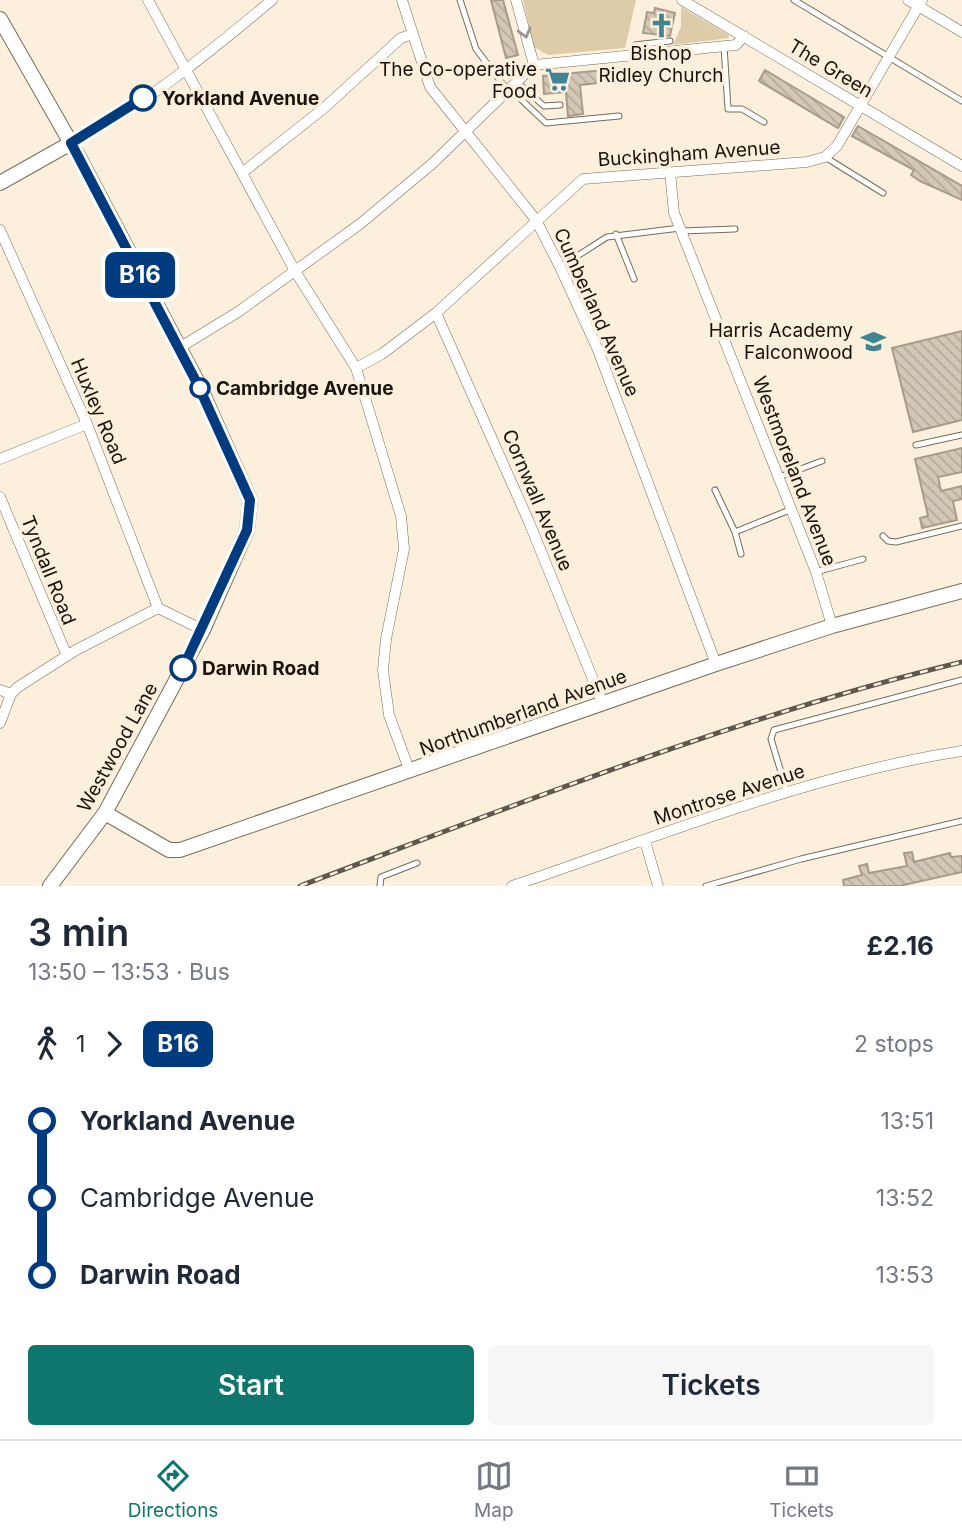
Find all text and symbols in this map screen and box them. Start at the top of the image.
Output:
church icon: Bishop Ridley Church [647,11,675,39]
one-way arrow [517,27,531,39]
street label: The Green [784,34,877,103]
place label: Bishop Ridley Church [598,42,724,87]
place label: The Co-operative Food [379,58,537,103]
supermarket icon: The Co-operative Food [543,66,571,94]
marker: Yorkland Avenue [130,85,156,111]
place label: Yorkland Avenue [162,87,319,110]
street label: Buckingham Avenue [597,136,781,171]
street label: Cumberland Avenue [549,224,644,400]
line badge: B16 [100,252,180,298]
text: B16 [119,260,161,289]
place label: Harris Academy Falconwood [709,319,853,364]
school or university icon: Harris Academy Falconwood [859,327,887,355]
street label: Huxley Road [66,355,131,468]
street label: Westmoreland Avenue [748,373,841,569]
place label: Cambridge Avenue [216,377,393,400]
marker: Cambridge Avenue [190,378,210,398]
street label: Cornwall Avenue [497,426,578,574]
street label: Tyndall Road [16,512,81,628]
marker: Darwin Road [170,655,196,681]
place label: Darwin Road [202,657,319,680]
street label: Northumberland Avenue [416,664,630,761]
street label: Westwood Lane [72,679,162,816]
street label: Montrose Avenue [651,759,808,830]
text: 3 min [28,909,129,955]
text: £2.16 [867,930,934,961]
text: 13:50 – 13:53 · Bus [28,958,230,986]
icon: walk [28,1025,66,1063]
icon: forward [95,1025,133,1063]
text: B16 [157,1029,199,1058]
text: 1 [76,1030,85,1058]
text: 2 stops [854,1030,934,1058]
text: Yorkland Avenue [80,1105,295,1136]
text: 13:51 [880,1107,934,1135]
text: Cambridge Avenue [80,1182,314,1213]
text: 13:52 [876,1184,934,1212]
text: Darwin Road [80,1259,241,1290]
text: 13:53 [876,1261,934,1289]
button: Start [28,1345,474,1425]
button: Tickets [488,1345,934,1425]
tab: Directions [128,1457,218,1522]
tab: Map [474,1457,514,1522]
tab: Tickets [769,1457,834,1522]

